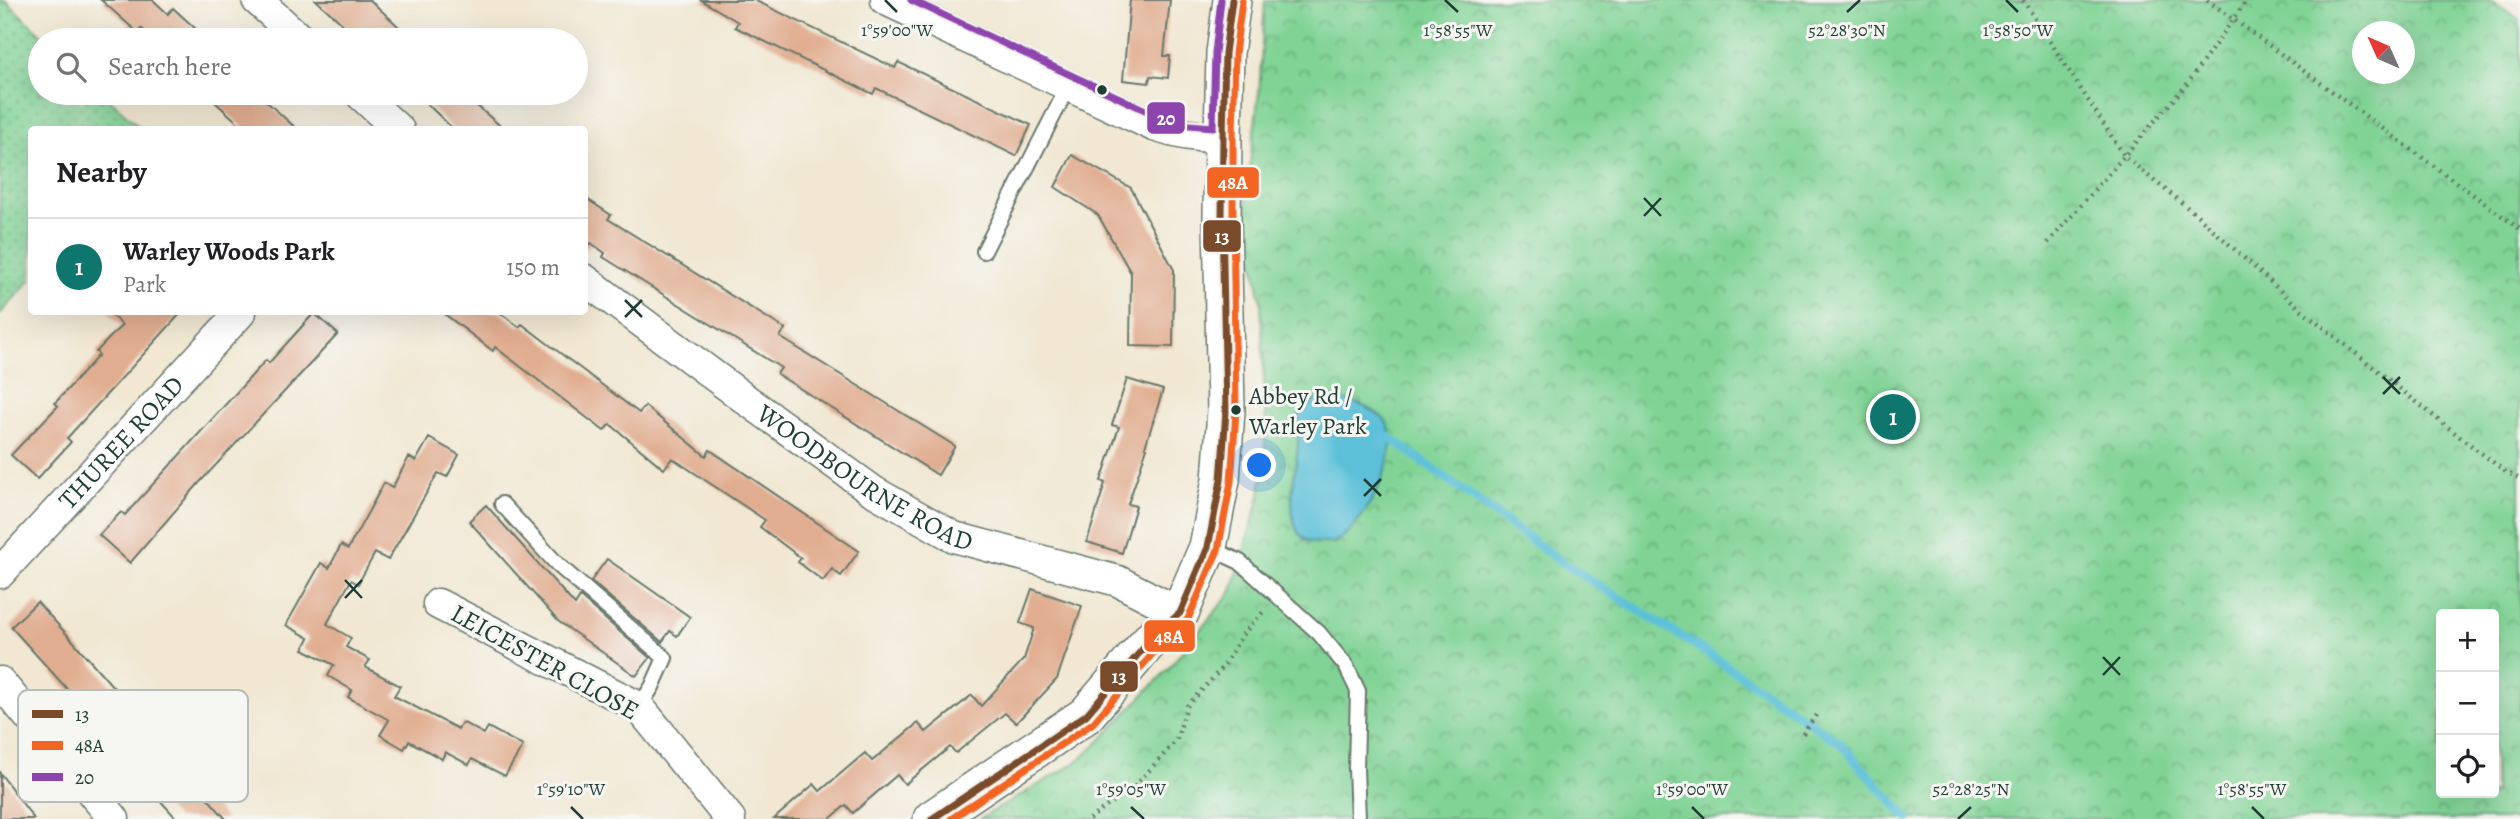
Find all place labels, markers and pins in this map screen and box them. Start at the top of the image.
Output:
unlabelled marker [1095,83,1109,97]
place label: Abbey Rd / Warley Park [1248,380,1367,442]
pin: 1 [1870,391,1916,443]
marker: Abbey Rd / Warley Park [1229,403,1243,417]

